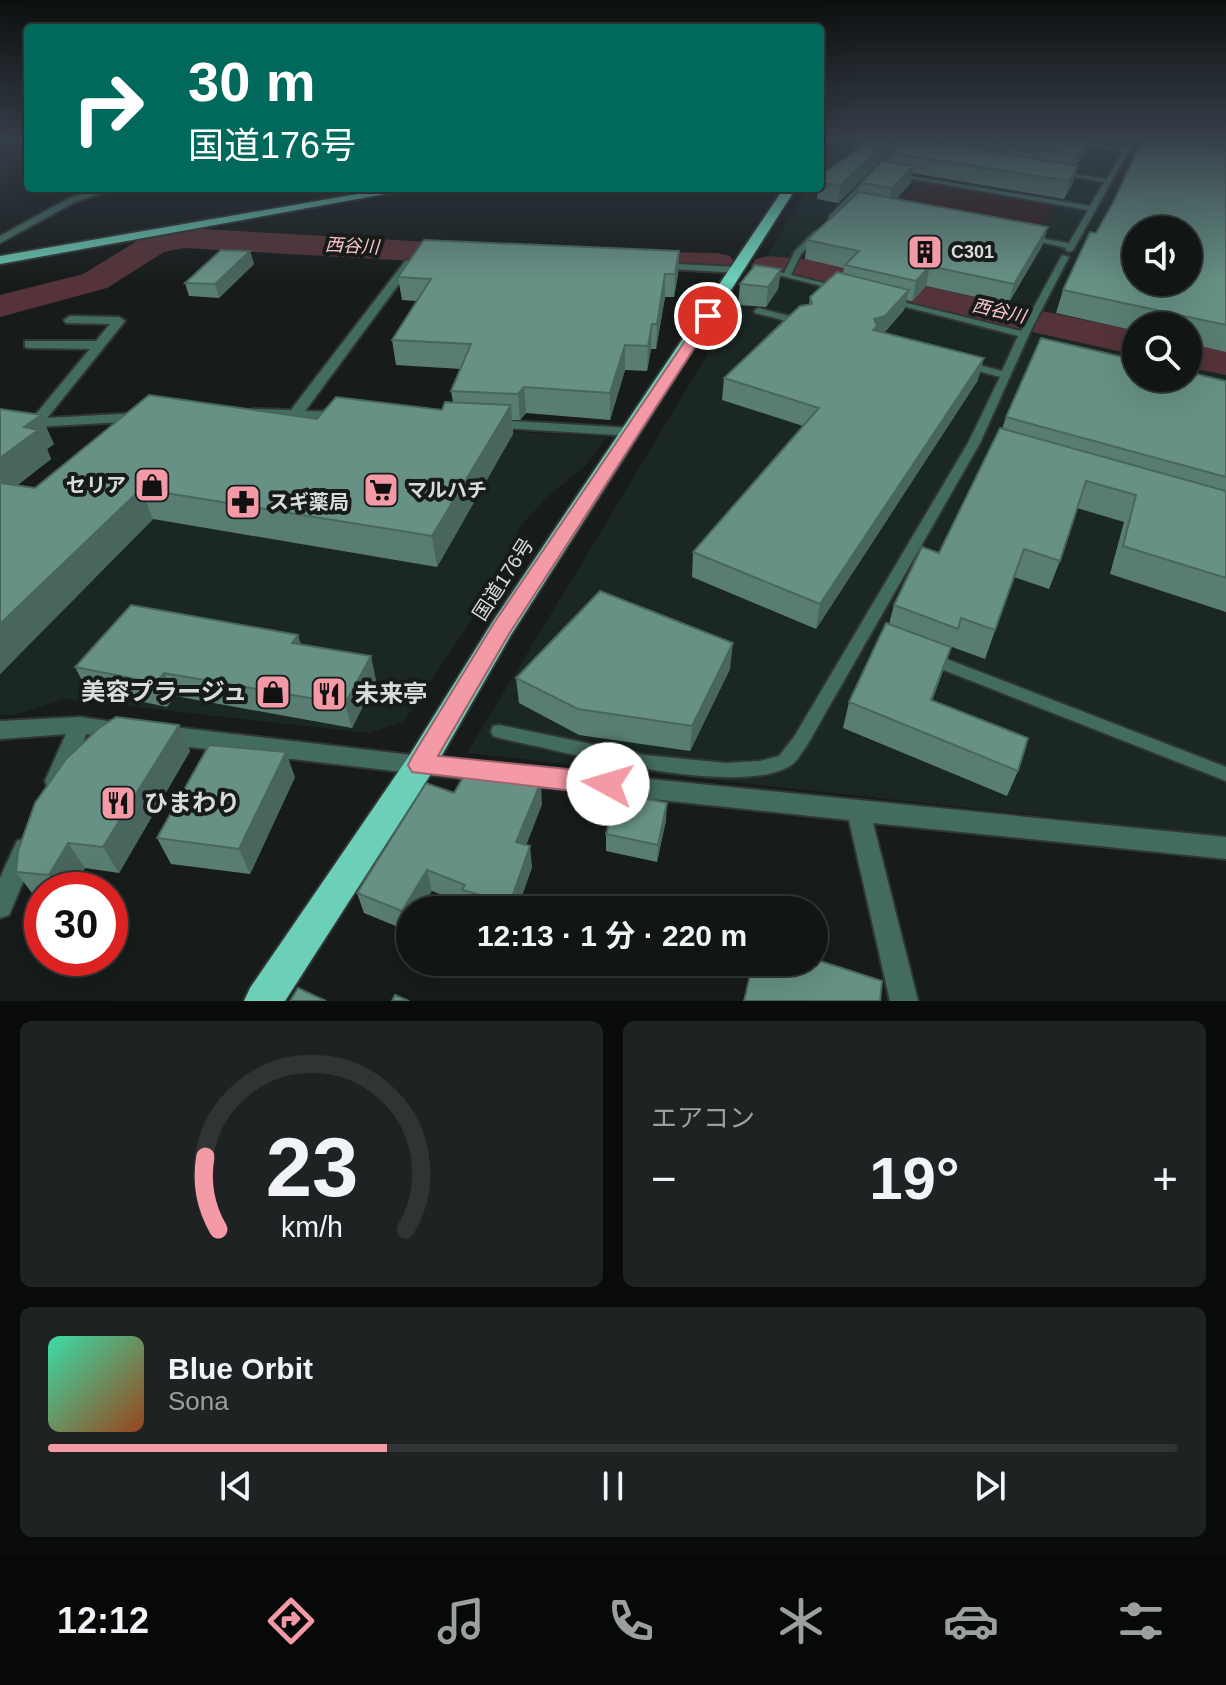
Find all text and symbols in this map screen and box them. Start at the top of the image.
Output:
text: 30 m [188,50,316,113]
icon: right [56,56,160,160]
text: 国道176号 [188,125,356,166]
map controls [1122,216,1202,392]
button: sound [1122,216,1202,296]
building icon: C301 [906,233,944,271]
water label: 西谷川 [325,235,381,258]
place label: C301 [951,242,994,262]
pin [674,282,742,350]
icon: arrive [686,294,730,338]
water label: 西谷川 [970,295,1030,327]
button: search [1122,312,1202,392]
shop icon: セリア [133,466,171,504]
supermarket icon: マルハチ [362,471,400,509]
place label: セリア [66,474,126,496]
place label: マルハチ [407,479,487,501]
pharmacy icon: スギ薬局 [224,483,262,521]
place label: スギ薬局 [269,491,349,513]
street label: 国道176号 [468,534,538,624]
shop icon: 美容プラージュ [254,673,292,711]
restaurant icon: 未来亭 [310,675,348,713]
place label: 美容プラージュ [81,678,247,705]
place label: 未来亭 [355,680,427,707]
position arrow [566,742,650,826]
restaurant icon: ひまわり [99,784,137,822]
place label: ひまわり [144,789,240,816]
speed limit sign: 30 [24,872,128,976]
text: 12:13 · 1 分 · 220 m [477,919,747,952]
text: エアコン [651,1103,755,1133]
text: 23 [265,1121,358,1214]
text: 19° [869,1145,960,1212]
text: − [651,1154,677,1203]
text: + [1152,1154,1178,1203]
text: km/h [281,1211,342,1243]
text: Blue Orbit [168,1352,313,1385]
text: Sona [168,1386,229,1416]
icon: previous [214,1464,258,1508]
icon: pause [591,1464,635,1508]
icon: next [968,1464,1012,1508]
icon: directions [263,1593,319,1649]
icon: music [433,1593,489,1649]
icon: phone [603,1593,659,1649]
icon: climate [773,1593,829,1649]
icon: car [943,1593,999,1649]
icon: filters [1113,1593,1169,1649]
text: 12:12 [57,1600,149,1641]

